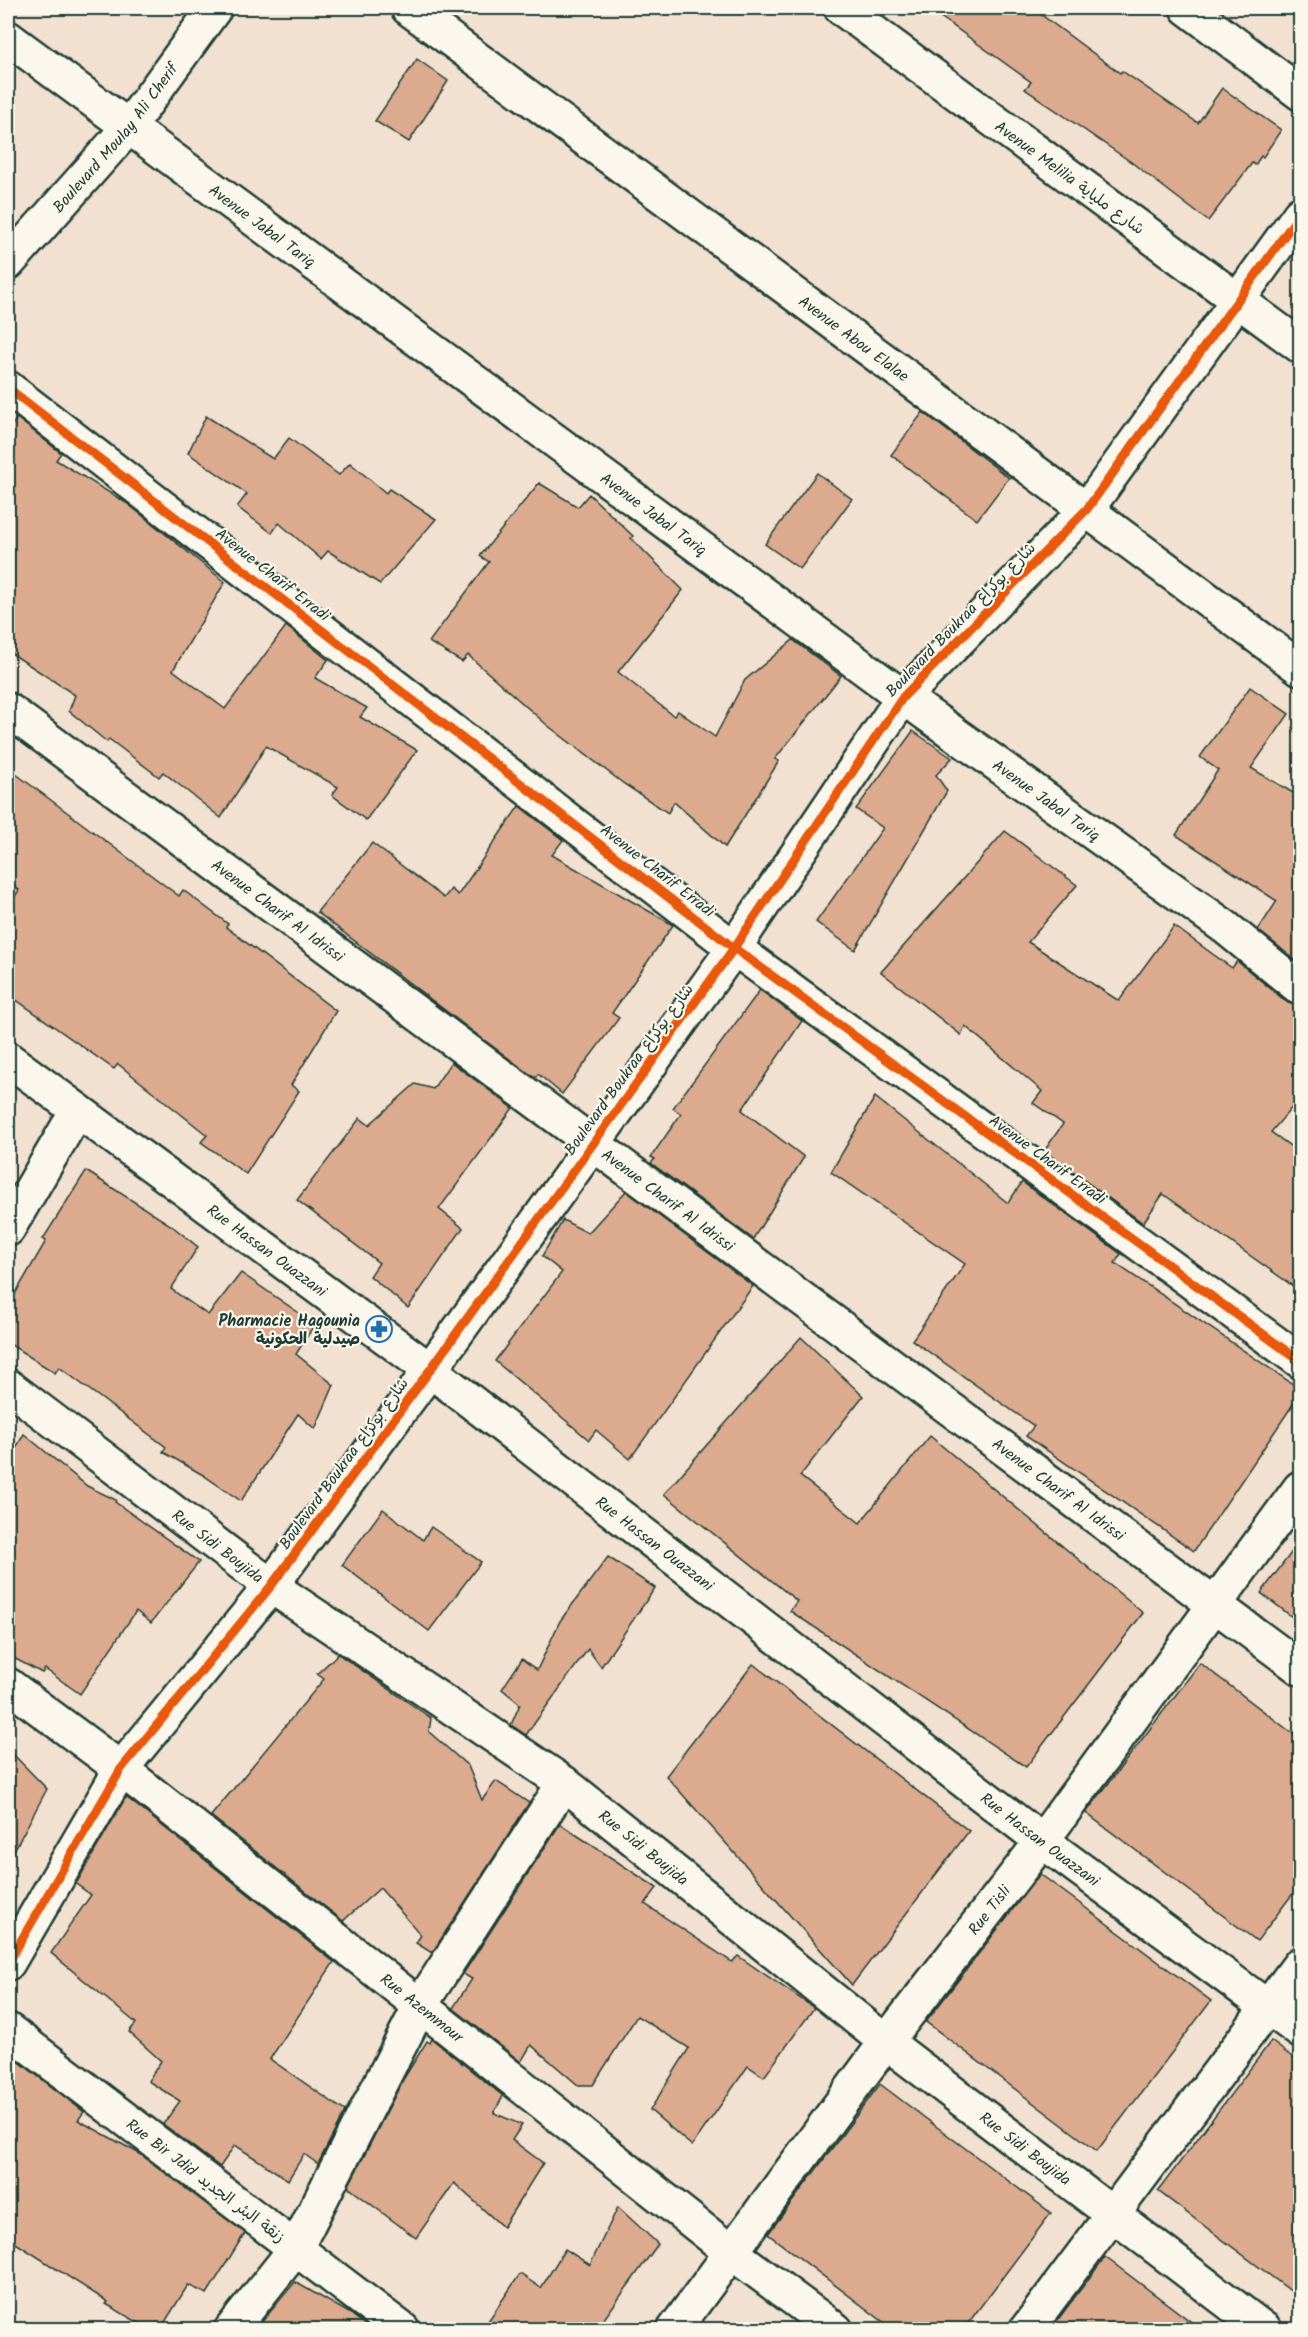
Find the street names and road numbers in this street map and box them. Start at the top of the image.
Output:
street label: Boulevard Moulay Ali Cherif [47,57,186,219]
street label: Avenue Melilia شارع ملياية [989,115,1150,241]
street label: Avenue Jabal Tariq [203,179,320,274]
street label: Avenue Abou Elalae [793,290,914,389]
street label: Avenue Jabal Tariq [594,467,712,563]
street label: Avenue Charif Erradi [209,522,336,629]
street label: Boulevard Boukraa شارع بوكراع [880,537,1042,703]
street label: Avenue Jabal Tariq [987,754,1105,848]
street label: Avenue Charif Erradi [594,818,721,925]
street label: Avenue Charif Al Idrissi [205,854,350,970]
street label: Boulevard Boukraa شارع بوكراع [558,979,700,1161]
street label: Avenue Charif Erradi [983,1109,1112,1212]
street label: Avenue Charif Al Idrissi [596,1143,740,1259]
street label: Rue Hassan Ouazzani [201,1198,333,1305]
street label: Boulevard Boukraa شارع بوكراع [273,1373,415,1555]
street label: Avenue Charif Al Idrissi [986,1432,1131,1549]
street label: Rue Hassan Ouazzani [589,1490,720,1599]
street label: Rue Sidi Boujida [166,1504,268,1590]
street label: Rue Hassan Ouazzani [974,1787,1105,1894]
street label: Rue Sidi Boujida [592,1804,694,1893]
street label: Rue Tisli [962,1879,1018,1941]
street label: Rue Azemmour [374,1968,470,2051]
street label: Rue Sidi Boujida [973,2106,1076,2192]
street label: Rue Bir Jdid زنقة البئر الجديد [120,2113,290,2250]

